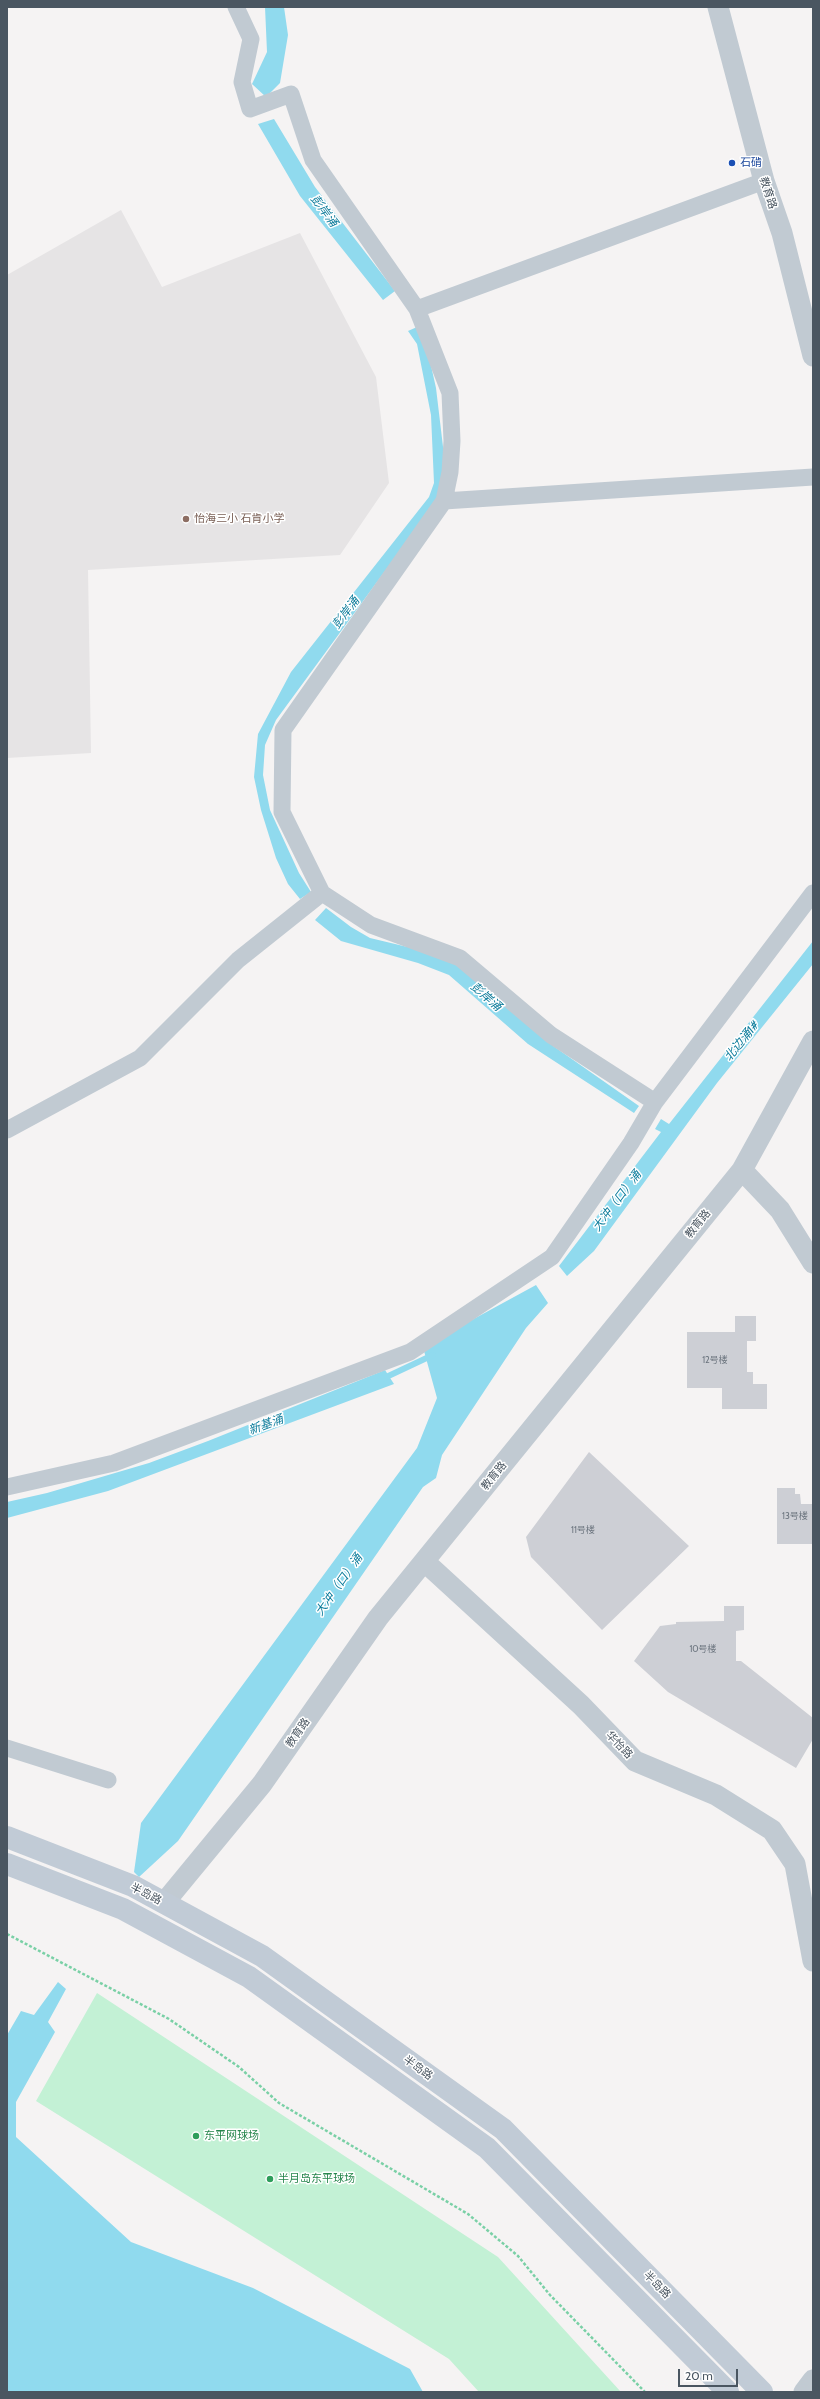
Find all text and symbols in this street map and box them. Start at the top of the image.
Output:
place label: 石𬒔 [740,156,762,170]
marker: 石𬒔 [727,158,737,168]
street label: 教育路 [757,175,779,211]
water label: 彭岸涌 [307,192,341,230]
place label: 怡海三小 石肯小学 [194,512,284,526]
marker: 怡海三小 石肯小学 [181,514,191,524]
water label: 彭岸涌 [329,594,363,632]
water label: 彭岸涌 [468,980,504,1014]
water label: 北边涌1# [721,1018,763,1064]
water label: 大冲（口）涌 [590,1168,644,1234]
street label: 教育路 [682,1207,714,1241]
house number: 12号楼 [702,1355,728,1365]
water label: 新基涌 [247,1412,285,1438]
street label: 教育路 [478,1459,510,1493]
house number: 13号楼 [782,1511,808,1521]
house number: 11号楼 [571,1525,595,1535]
water label: 大冲（口）涌 [312,1551,366,1619]
house number: 10号楼 [689,1644,717,1654]
street label: 教育路 [283,1716,313,1750]
street label: 华怡路 [603,1729,635,1761]
street label: 半岛路 [128,1881,164,1907]
street label: 半岛路 [401,2053,435,2083]
place label: 东平网球场 [204,2129,259,2143]
marker: 东平网球场 [191,2131,201,2141]
place label: 半月岛东平球场 [278,2172,355,2186]
marker: 半月岛东平球场 [265,2174,275,2184]
street label: 半岛路 [641,2269,673,2301]
scale bar [680,2361,740,2387]
text: 20 m [685,2368,713,2383]

